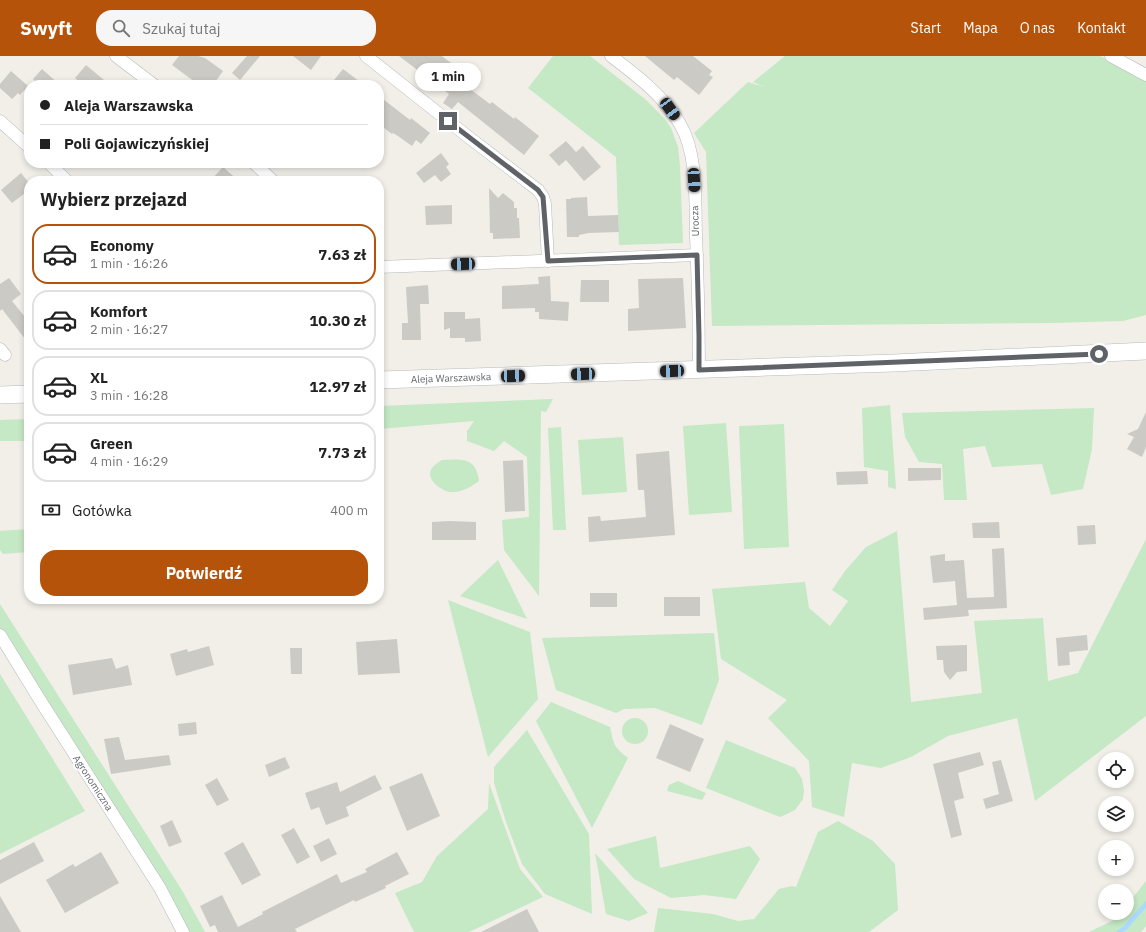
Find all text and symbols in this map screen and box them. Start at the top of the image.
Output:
search box [96,10,376,46]
text: Swyft [20,16,72,40]
icon: search [110,17,132,39]
text: Szukaj tutaj [142,19,220,38]
text: Start [911,19,941,37]
text: Mapa [963,19,998,37]
text: O nas [1020,19,1055,37]
text: Kontakt [1077,19,1126,37]
callout: 1 min [415,63,481,91]
text: 1 min [431,68,465,85]
text: Aleja Warszawska [64,96,193,115]
car [658,96,682,122]
route end [439,112,457,130]
text: Poli Gojawiczyńskiej [64,134,209,153]
car [687,168,701,192]
text: Wybierz przejazd [40,188,187,211]
street label: Urocza [688,205,702,237]
icon: car [42,236,78,272]
text: Economy [90,236,154,255]
text: 7.63 zł [318,245,366,264]
text: 1 min · 16:26 [90,255,168,272]
car [451,258,475,270]
icon: car [42,302,78,338]
text: Komfort [90,302,148,321]
text: 10.30 zł [309,311,366,330]
text: 2 min · 16:27 [90,321,168,338]
route start [1090,345,1108,363]
car [660,365,684,377]
icon: car [42,368,78,404]
text: XL [90,368,108,387]
car [571,368,595,380]
street label: Aleja Warszawska [411,370,492,386]
car [501,370,525,382]
text: 12.97 zł [309,377,366,396]
text: 3 min · 16:28 [90,387,168,404]
icon: car [42,434,78,470]
text: Green [90,434,133,453]
text: 7.73 zł [318,443,366,462]
text: 4 min · 16:29 [90,453,168,470]
icon: cash [40,499,62,521]
text: Gotówka [72,501,132,520]
text: 400 m [330,502,368,519]
button: Potwierdź [40,550,368,596]
map controls [1098,752,1134,920]
button: locate [1098,752,1134,788]
street label: Agronomiczna [70,753,116,814]
button: layers [1098,796,1134,832]
button: + [1098,840,1134,876]
button: − [1098,884,1134,920]

